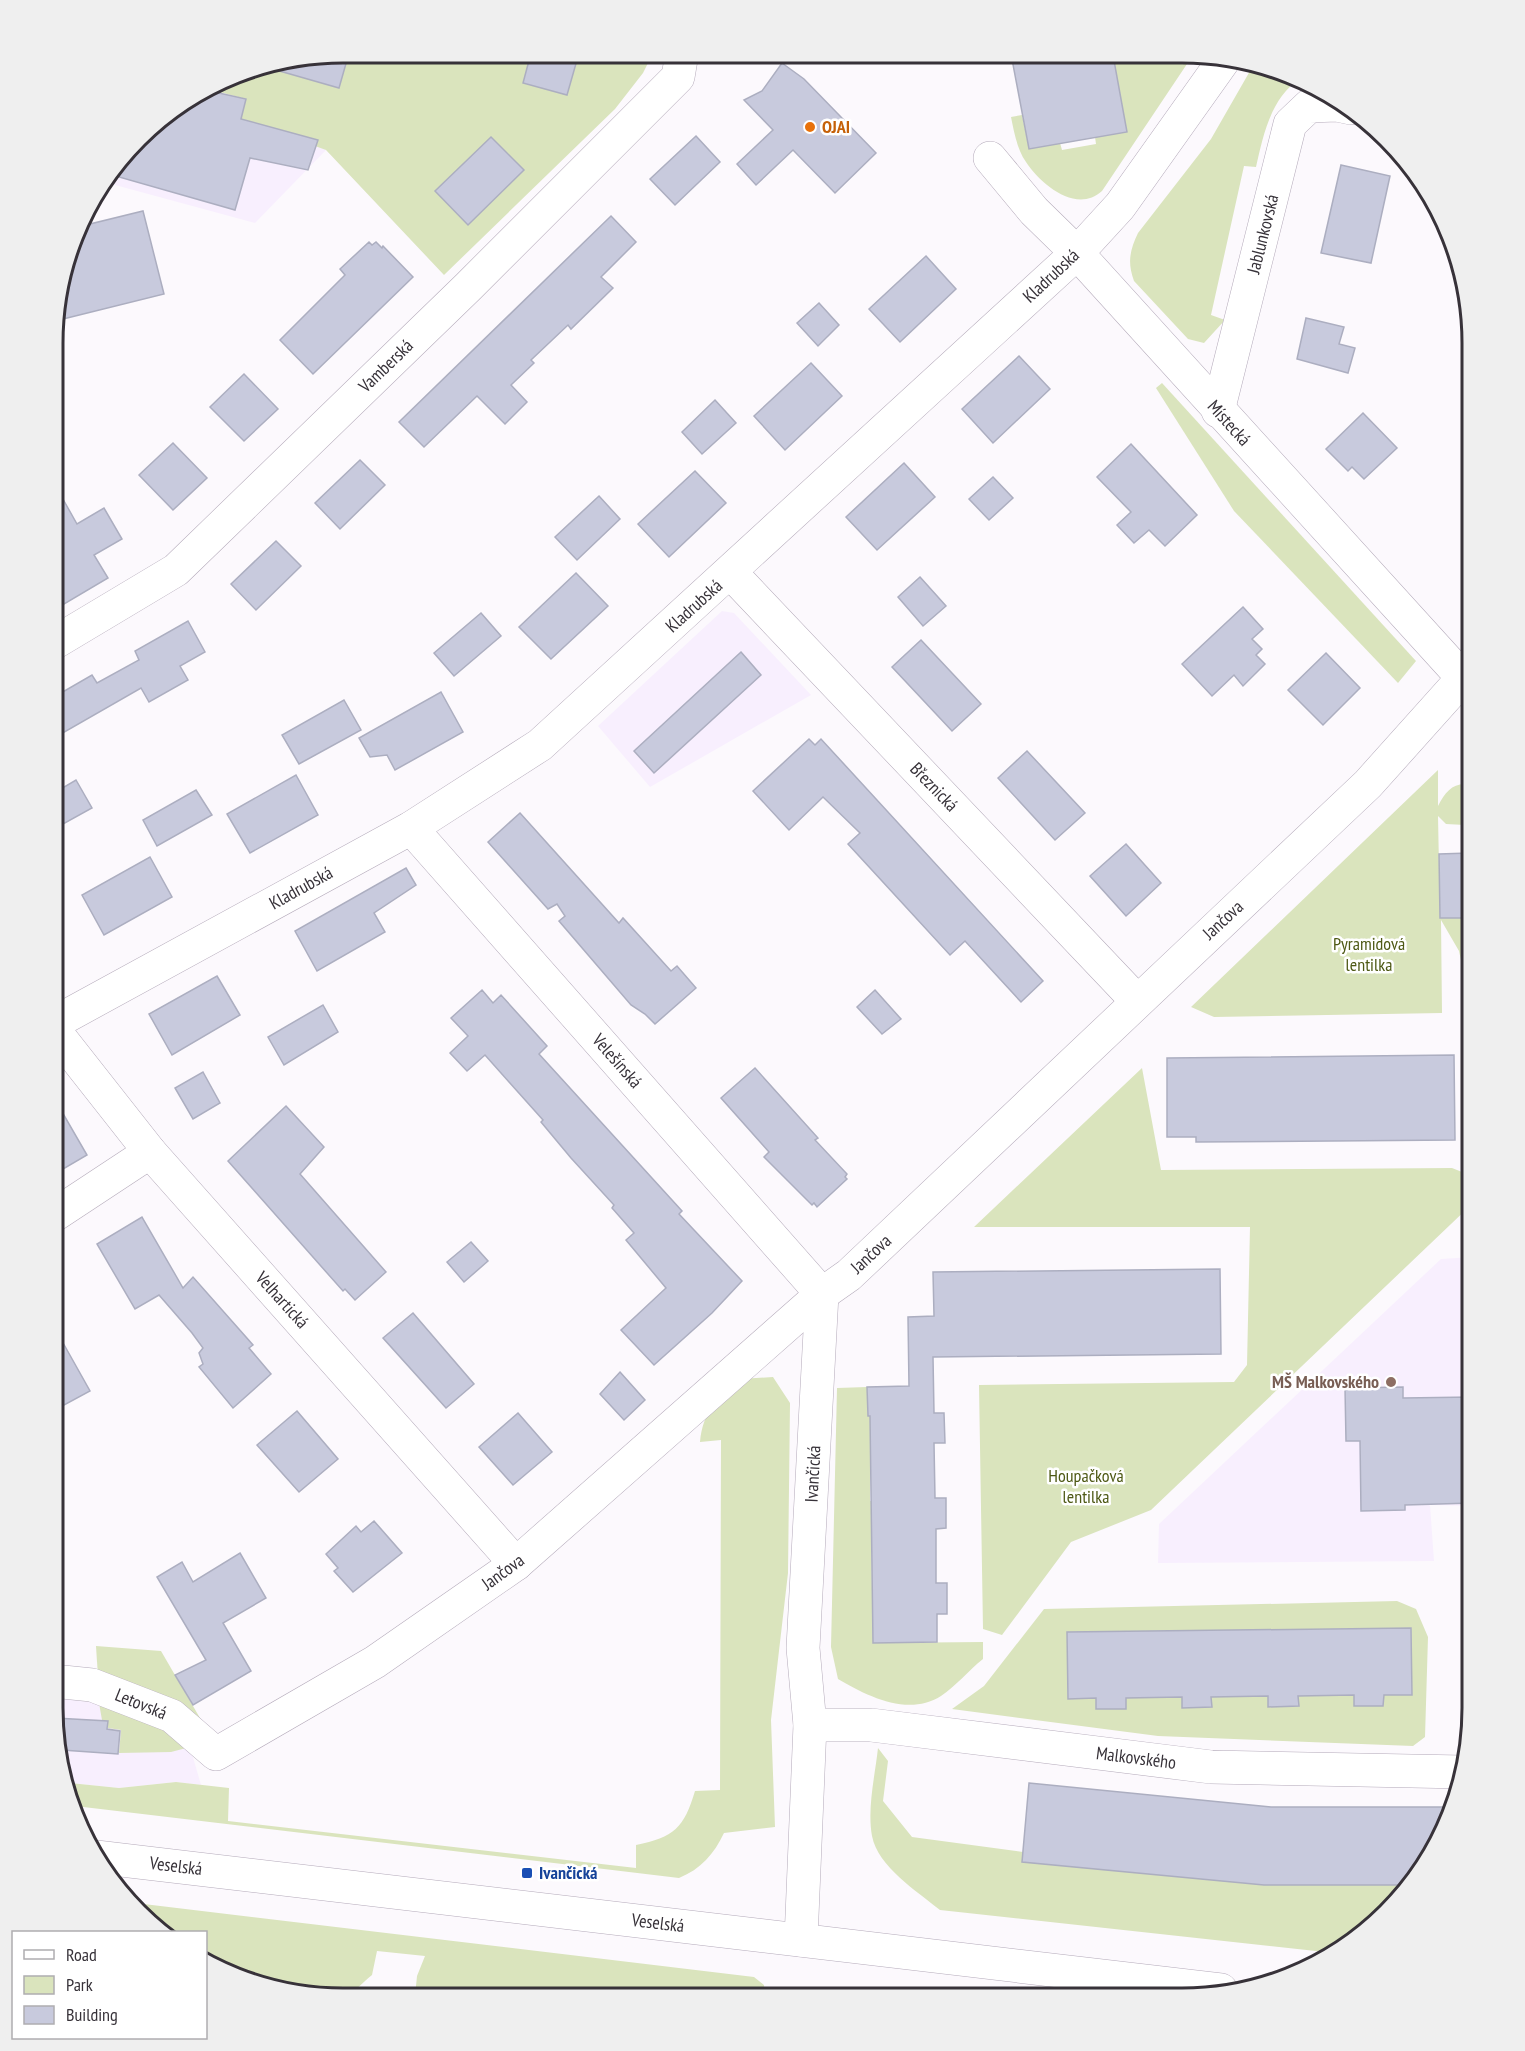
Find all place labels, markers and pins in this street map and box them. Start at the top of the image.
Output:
place label: OJAI [822,115,850,138]
marker: OJAI [803,120,817,134]
place label: MŠ Malkovského [1272,1370,1379,1393]
marker: MŠ Malkovského [1384,1375,1398,1389]
place label: Ivančická [539,1861,597,1884]
marker: Ivančická [520,1866,534,1880]

